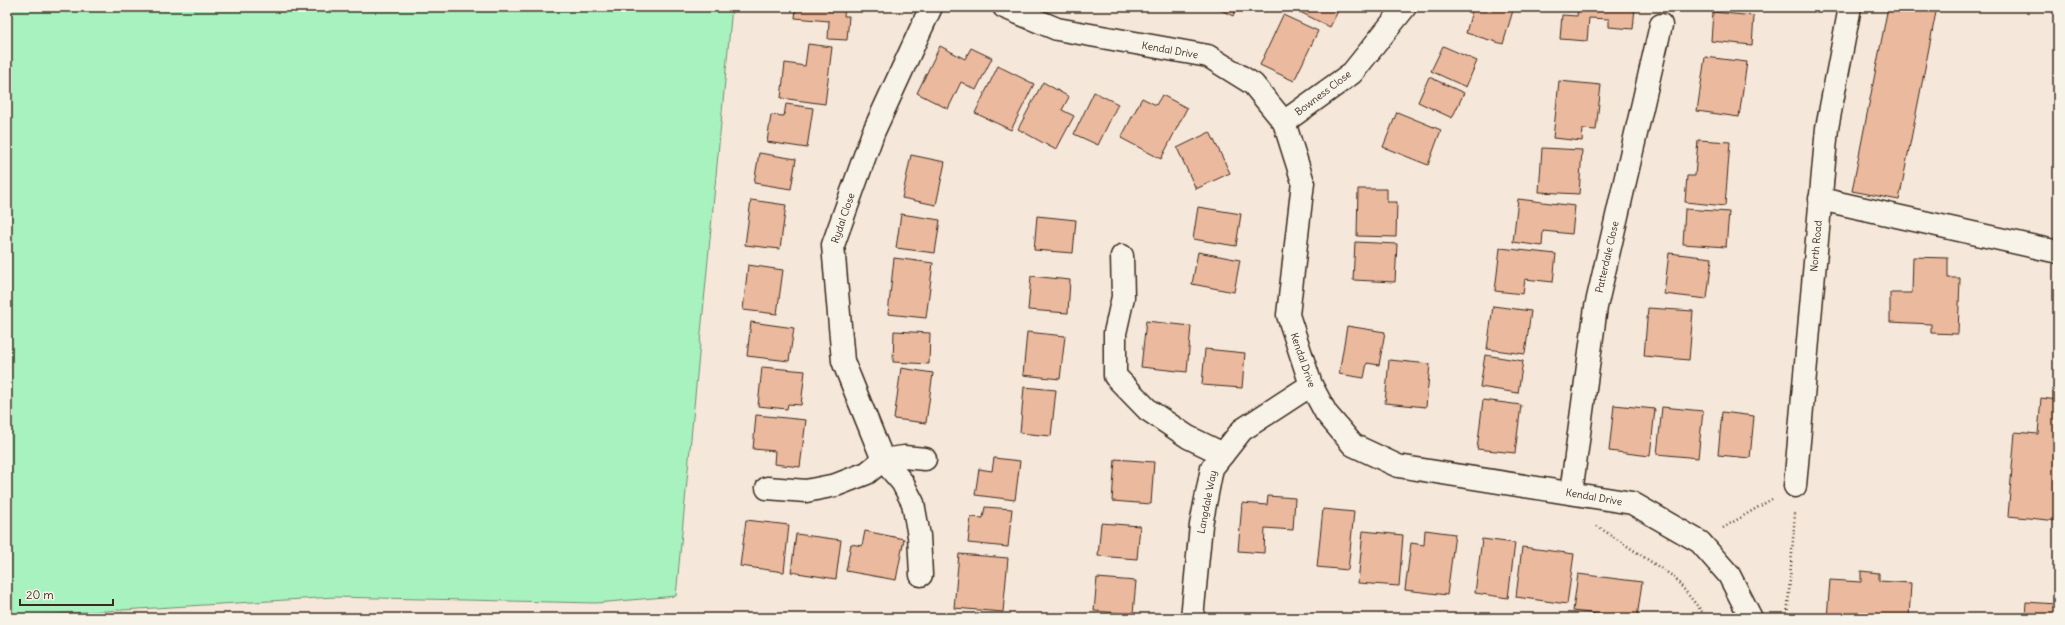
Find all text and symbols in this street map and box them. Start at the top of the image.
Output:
street label: Kendal Drive [1141,39,1199,61]
street label: Bowness Close [1292,68,1354,118]
street label: Rydal Close [828,191,858,245]
street label: Patterdale Close [1592,220,1622,294]
street label: North Road [1807,220,1825,272]
street label: Kendal Drive [1288,331,1318,389]
street label: Langdale Way [1194,469,1220,535]
street label: Kendal Drive [1565,486,1623,508]
scale bar [20,581,113,607]
text: 20 m [26,587,54,602]

